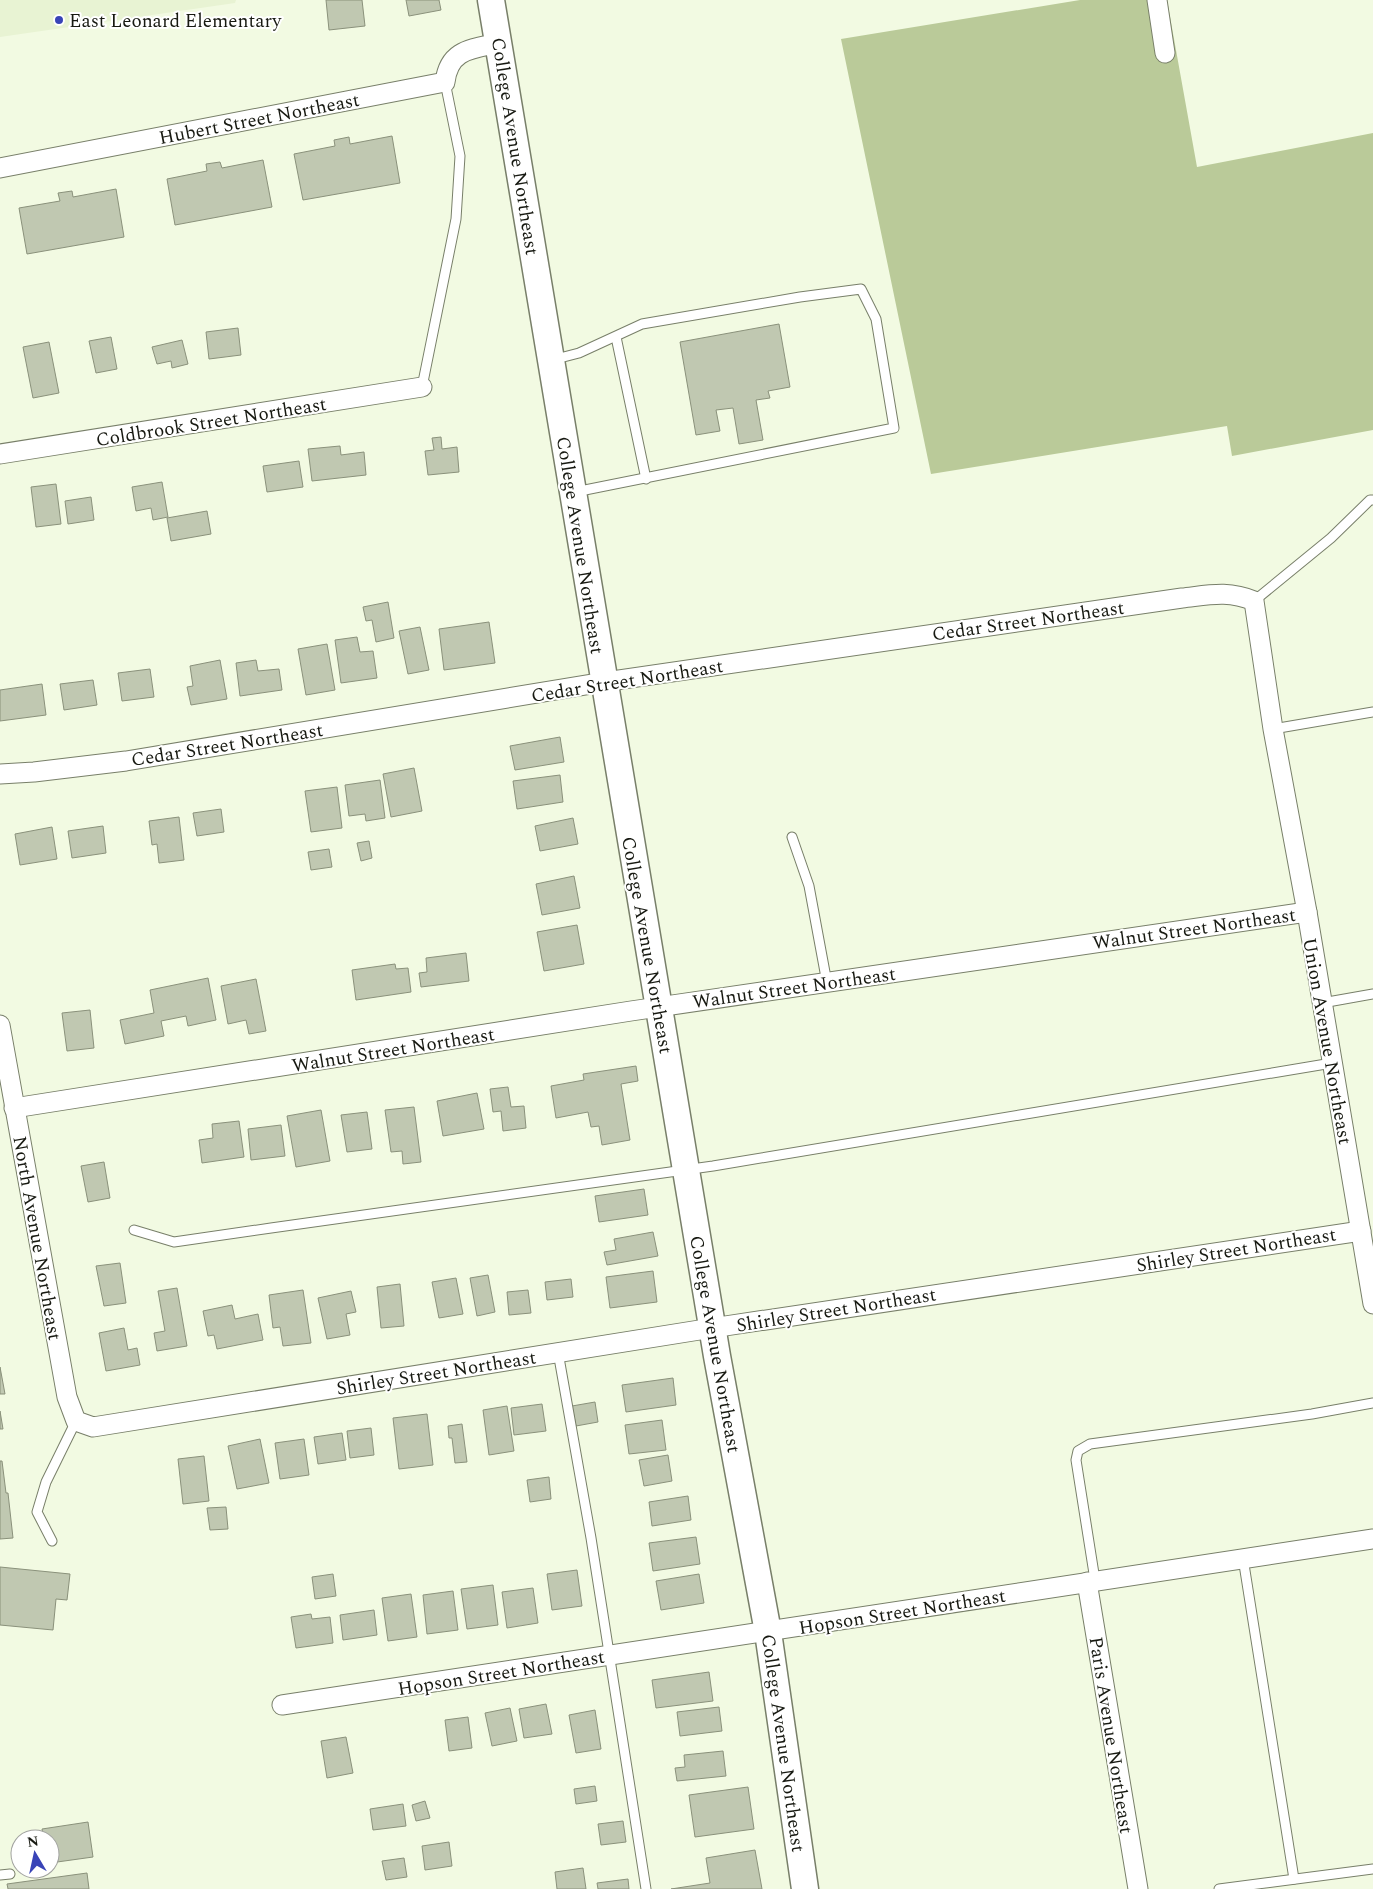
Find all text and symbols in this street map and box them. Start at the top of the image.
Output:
place label: East Leonard Elementary [69,7,282,36]
marker: East Leonard Elementary [53,14,65,26]
street label: College Avenue Northeast [483,35,546,257]
street label: Hubert Street Northeast [157,86,362,153]
street label: Coldbrook Street Northeast [94,390,329,455]
street label: College Avenue Northeast [548,434,611,656]
street label: Cedar Street Northeast [930,594,1126,649]
street label: Cedar Street Northeast [529,652,726,711]
street label: Cedar Street Northeast [129,716,326,775]
street label: College Avenue Northeast [613,834,680,1056]
street label: Walnut Street Northeast [1091,901,1298,958]
street label: Union Avenue Northeast [1294,936,1359,1147]
street label: Walnut Street Northeast [691,960,898,1017]
street label: Walnut Street Northeast [290,1020,497,1081]
street label: North Avenue Northeast [4,1134,69,1343]
street label: Shirley Street Northeast [1134,1220,1338,1281]
street label: College Avenue Northeast [681,1233,748,1455]
street label: Shirley Street Northeast [734,1280,938,1341]
street label: Shirley Street Northeast [334,1343,538,1404]
street label: Hopson Street Northeast [797,1582,1008,1643]
street label: College Avenue Northeast [753,1632,812,1854]
street label: Paris Avenue Northeast [1081,1635,1140,1836]
street label: Hopson Street Northeast [396,1643,607,1704]
north arrow [10,1829,60,1879]
text: N [26,1830,40,1853]

